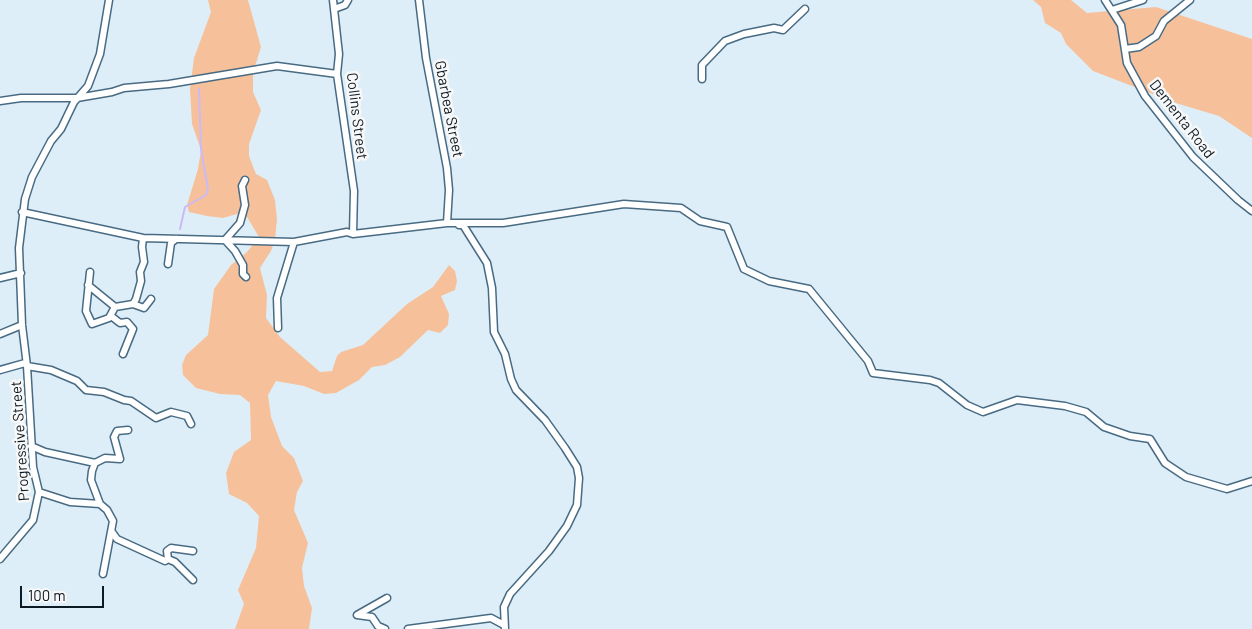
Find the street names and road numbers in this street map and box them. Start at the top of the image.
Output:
street label: Gbarbea Street [431,59,467,159]
street label: Collins Street [343,72,371,160]
street label: Dementa Road [1146,76,1218,162]
street label: Progressive Street [7,380,33,502]

